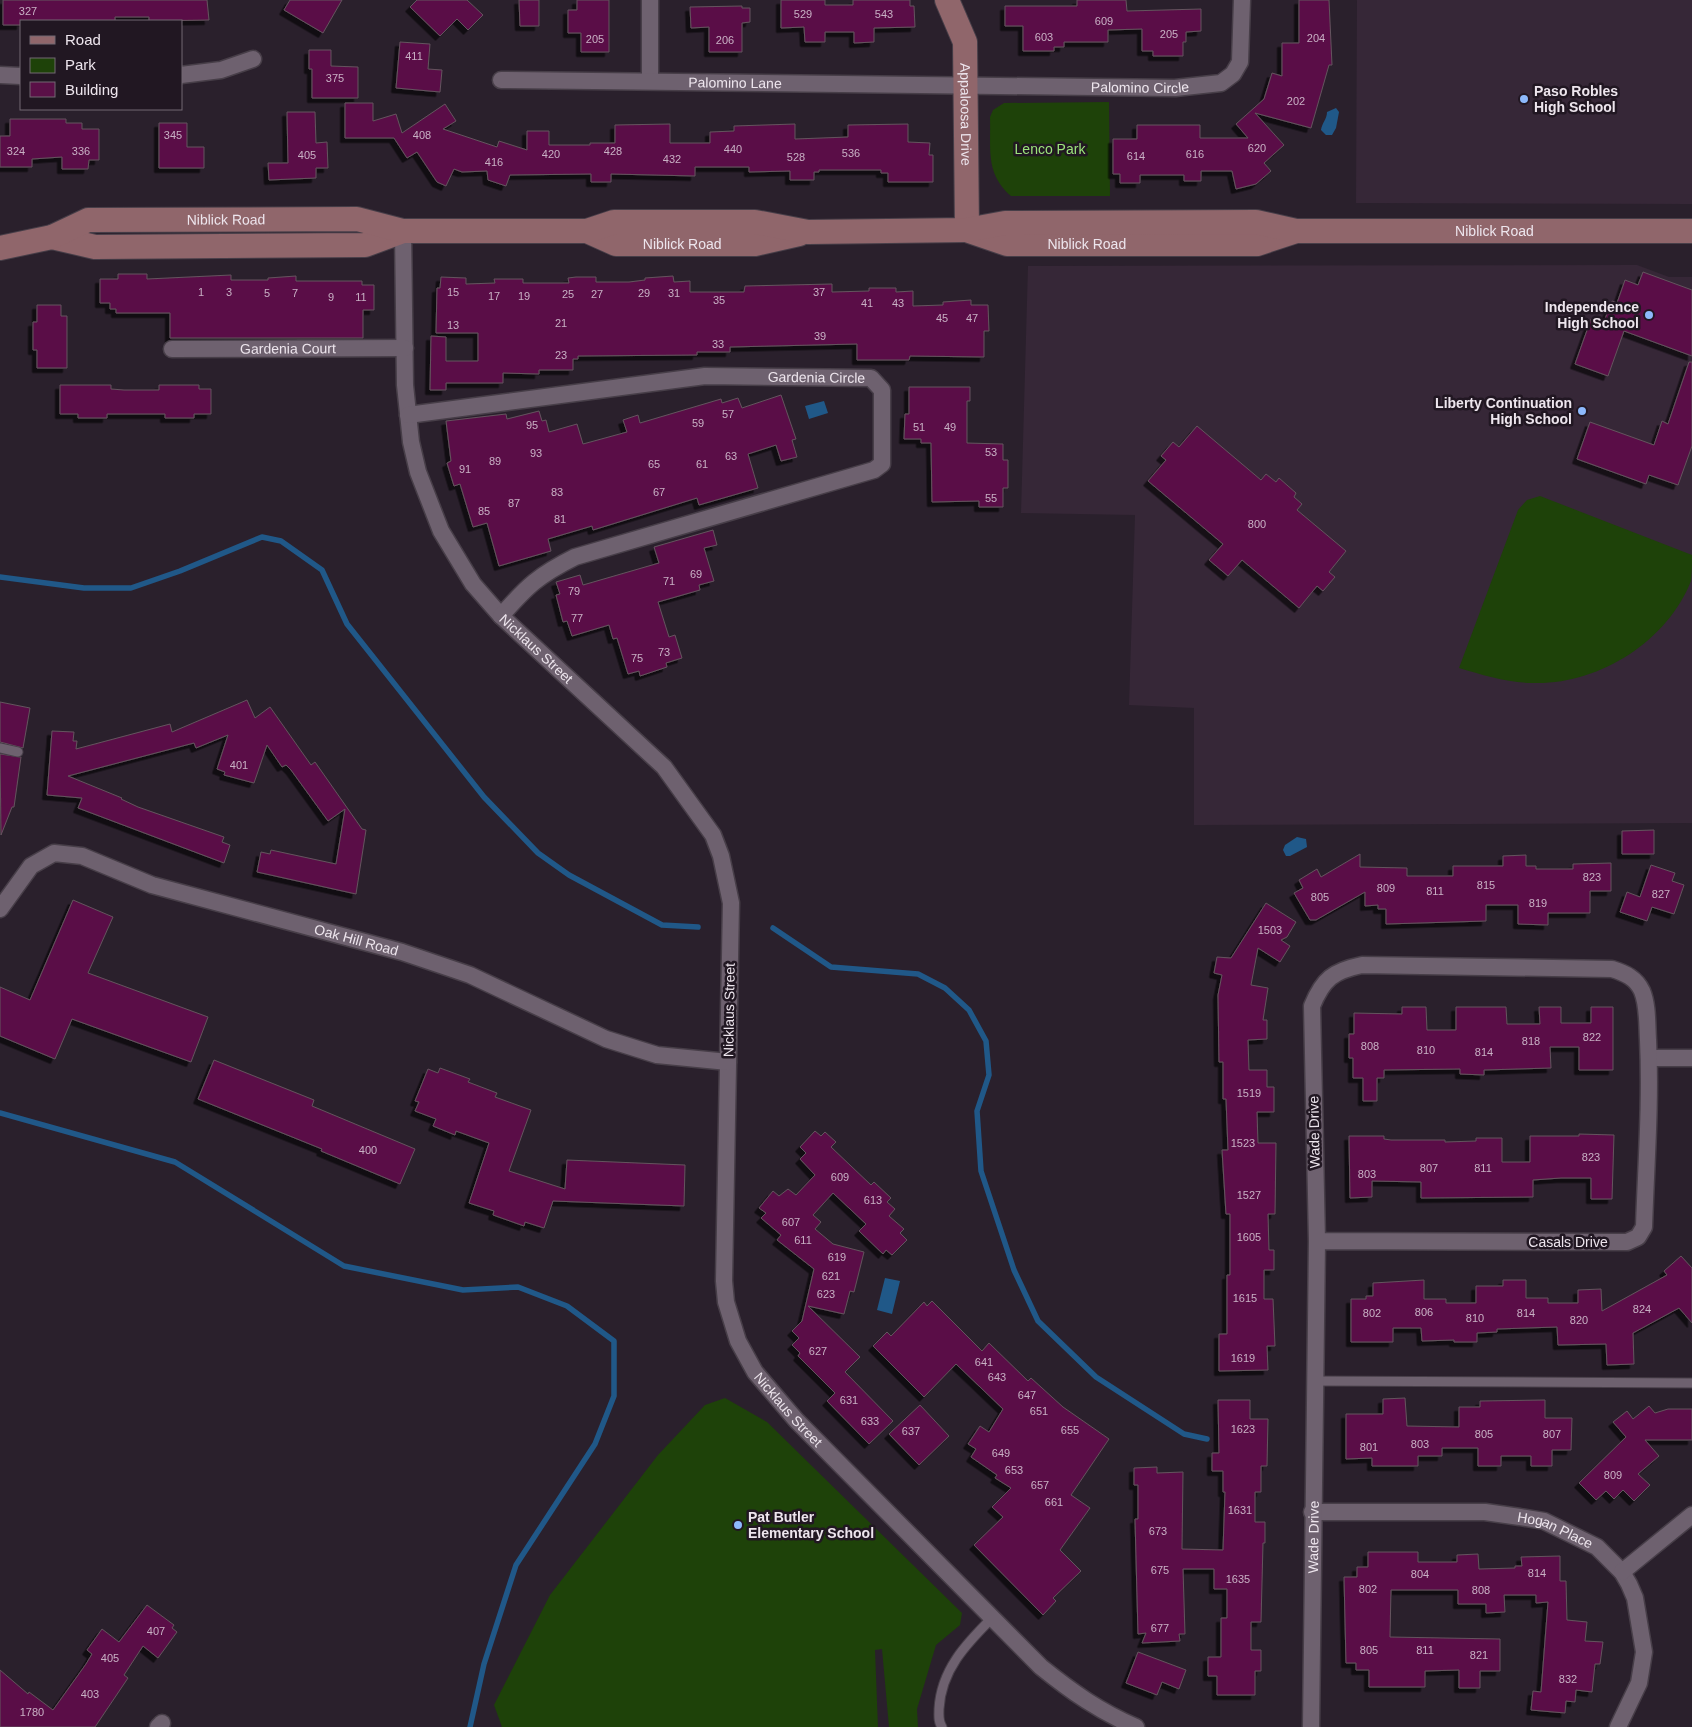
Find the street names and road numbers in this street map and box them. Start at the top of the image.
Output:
street label: Appaloosa Drive [957,63,974,166]
street label: Palomino Lane [688,74,782,91]
street label: Palomino Circle [1091,79,1190,96]
street label: Niblick Road [187,211,265,228]
street label: Niblick Road [1455,223,1534,239]
street label: Niblick Road [643,236,722,252]
street label: Niblick Road [1047,236,1126,252]
street label: Gardenia Court [240,340,336,357]
street label: Gardenia Circle [768,369,865,386]
street label: Nicklaus Street [496,611,576,687]
street label: Oak Hill Road [313,921,400,959]
street label: Nicklaus Street [720,963,738,1057]
street label: Wade Drive [1305,1095,1323,1168]
street label: Casals Drive [1528,1234,1608,1250]
street label: Nicklaus Street [751,1369,826,1450]
street label: Wade Drive [1305,1500,1322,1573]
street label: Hogan Place [1516,1509,1596,1552]

